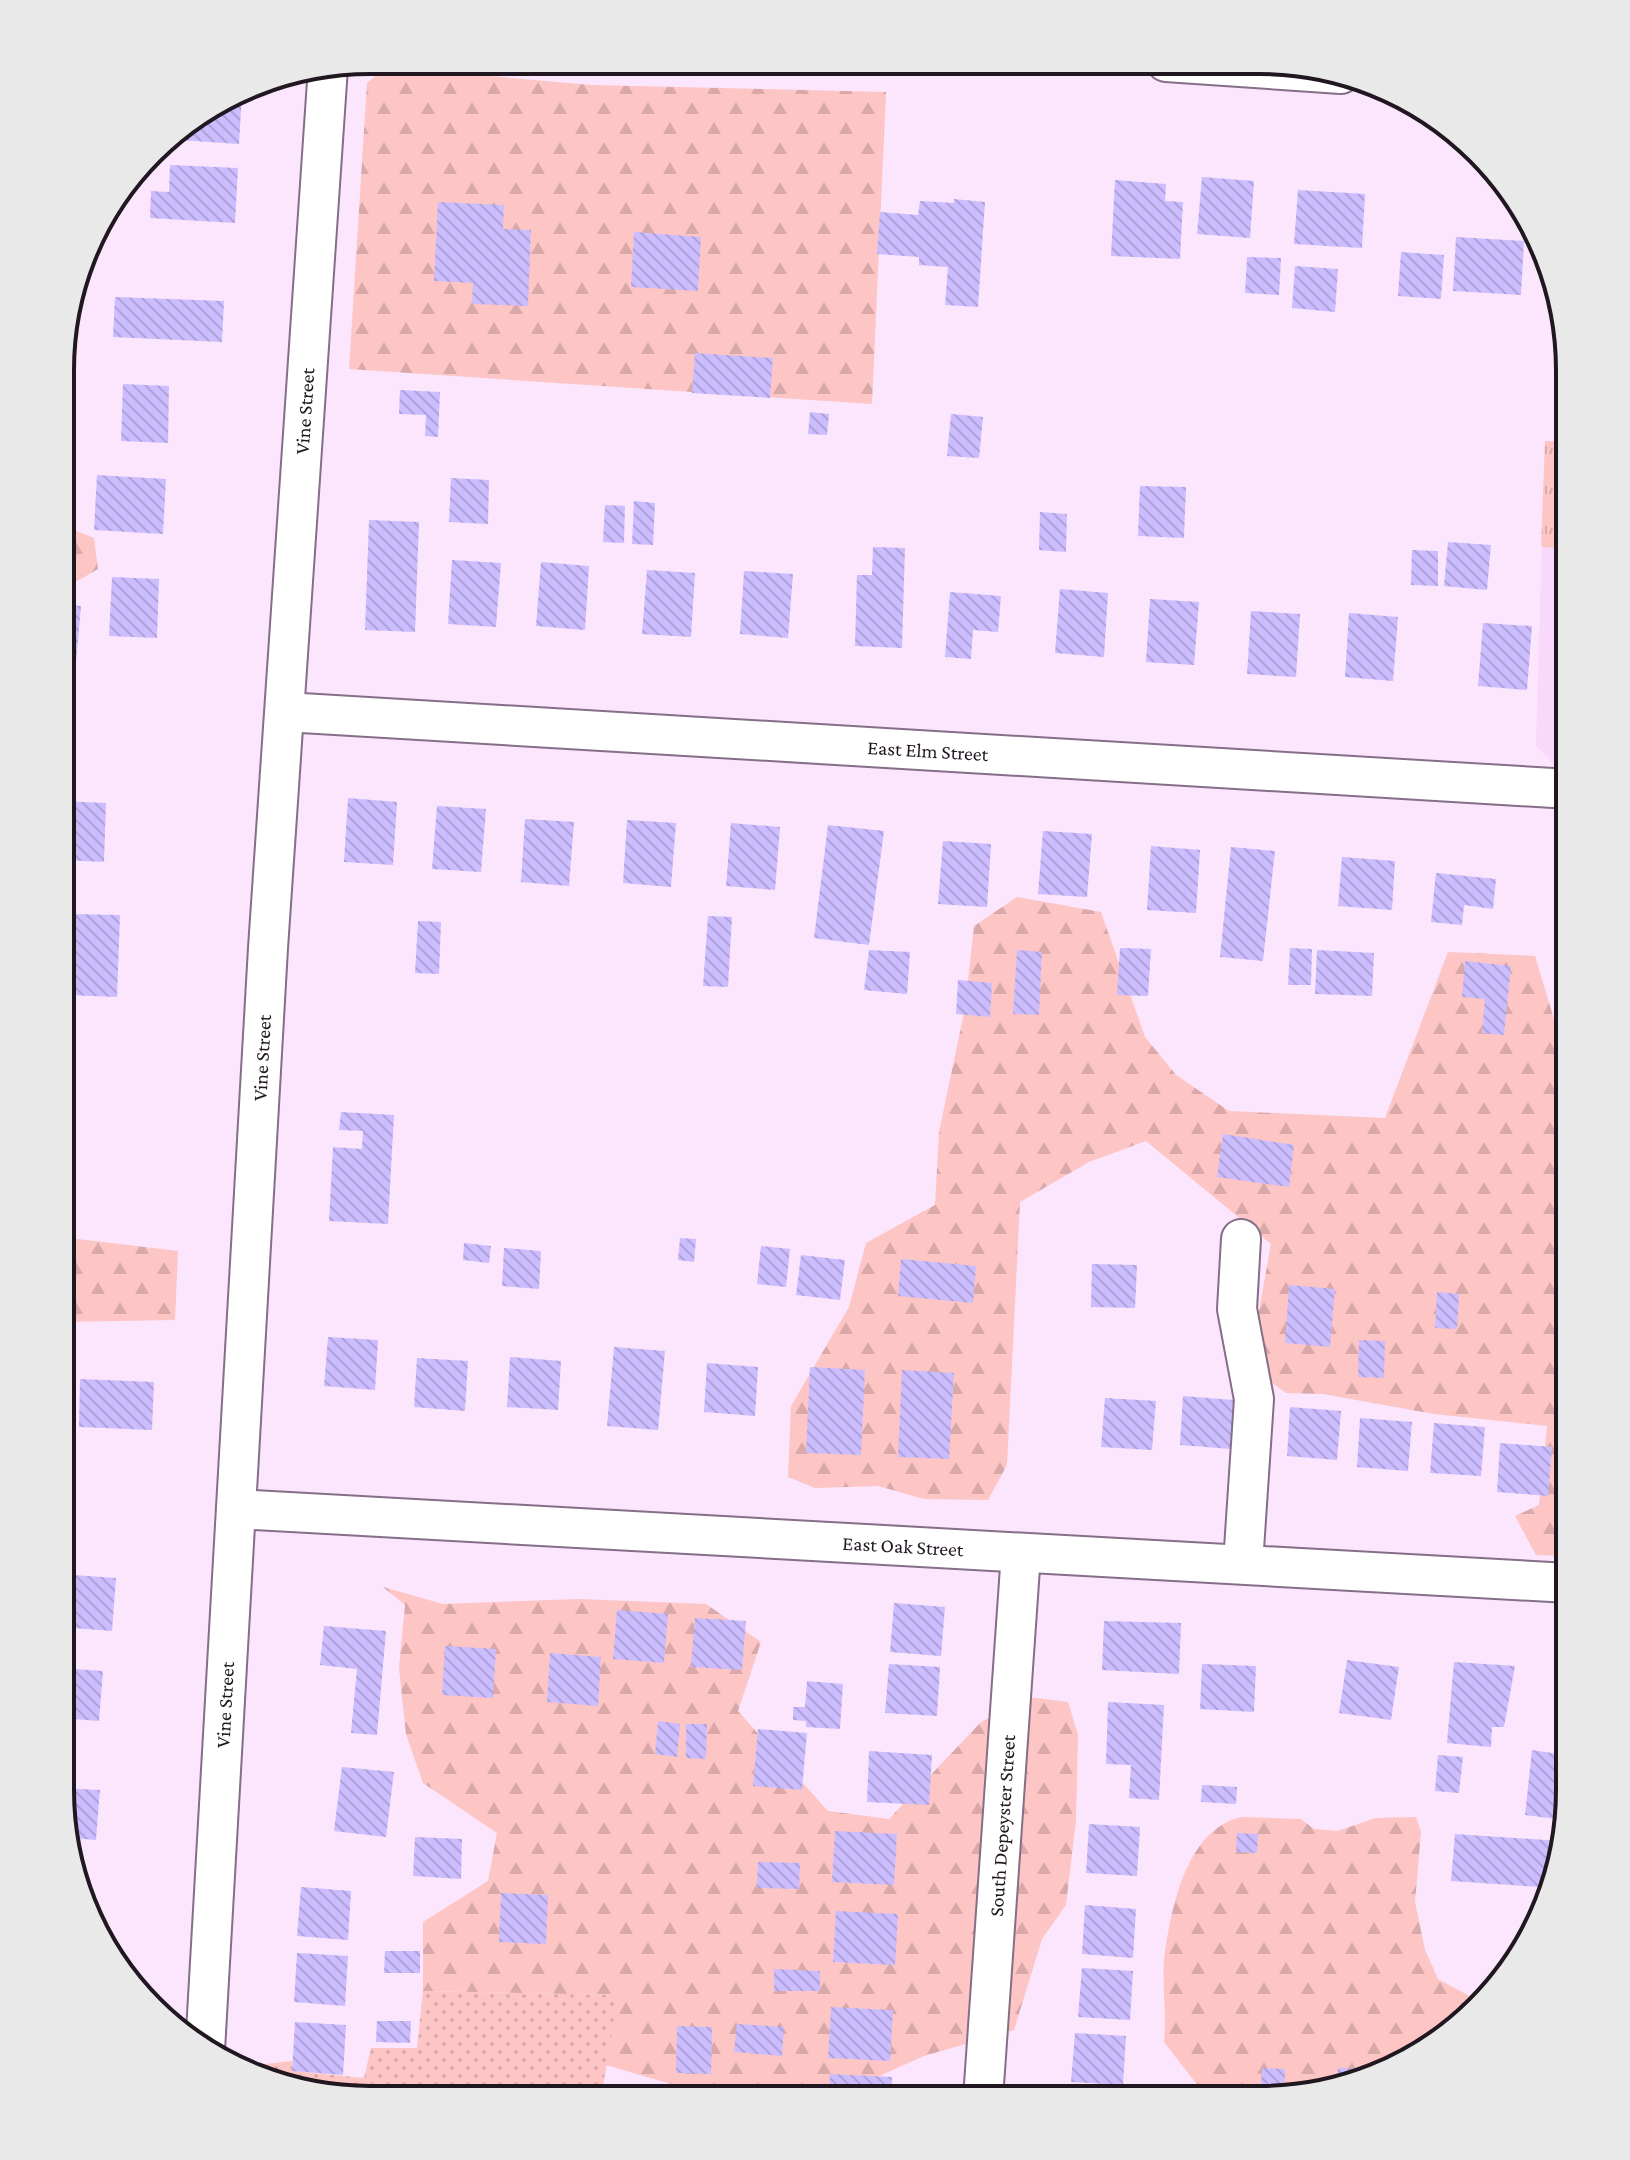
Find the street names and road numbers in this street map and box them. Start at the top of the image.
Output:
street label: Vine Street [291,367,319,455]
street label: East Elm Street [867,736,989,765]
street label: Vine Street [248,1013,275,1101]
street label: East Oak Street [842,1532,964,1560]
street label: Vine Street [211,1660,238,1748]
street label: South Depeyster Street [985,1734,1019,1917]

